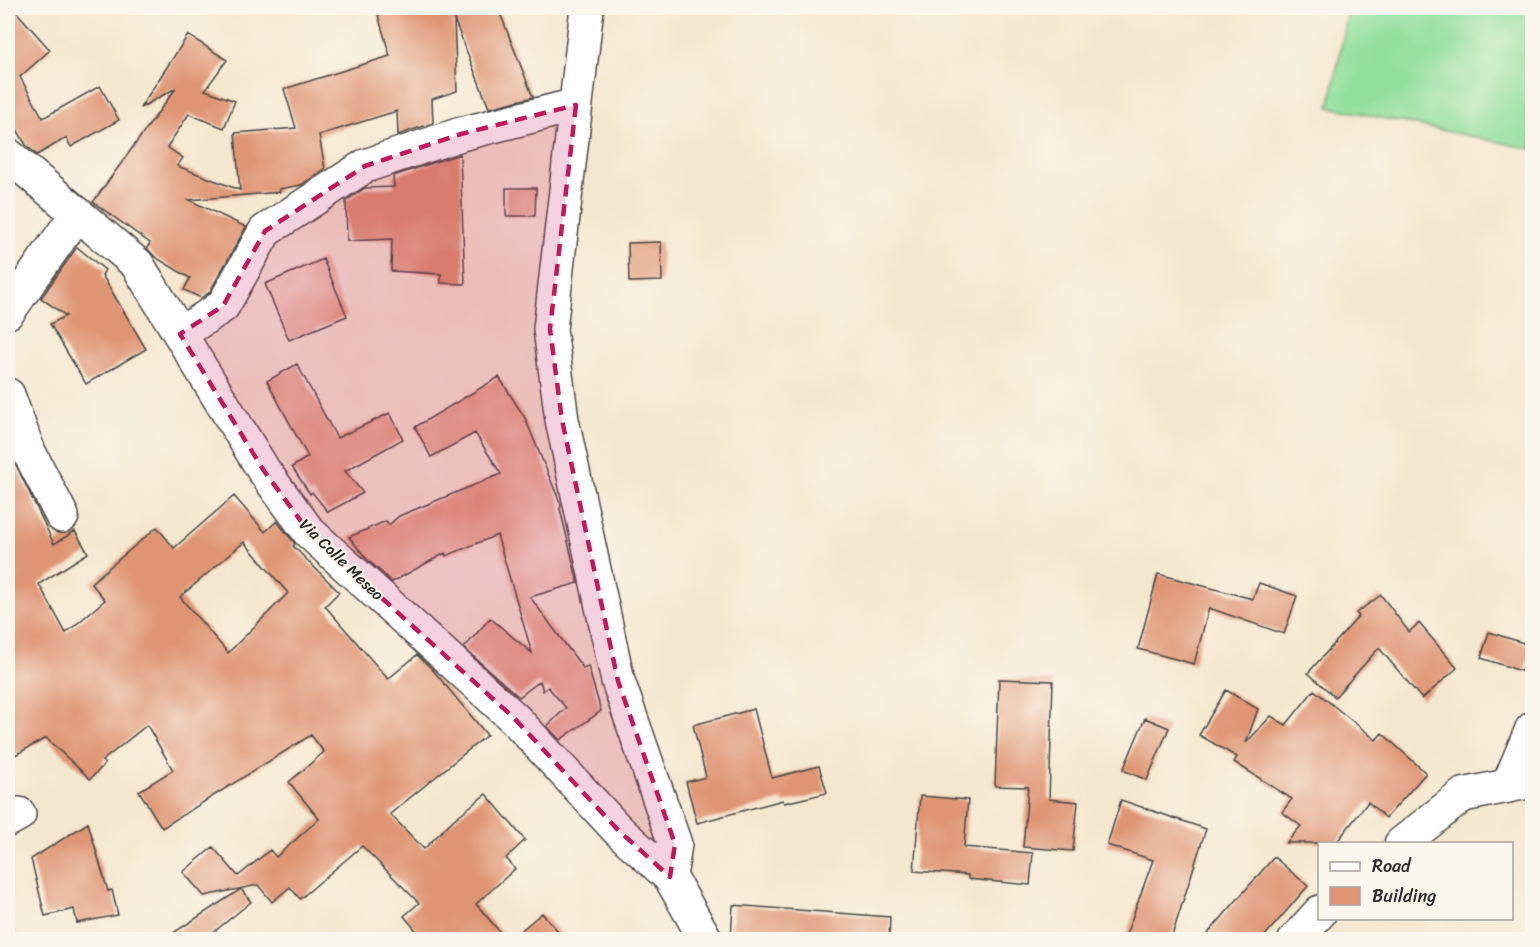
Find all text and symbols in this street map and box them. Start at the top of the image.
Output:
street label: Via Colle Meseo [292,511,391,608]
legend [1318,842,1513,920]
text: Road [1372,850,1412,882]
text: Building [1372,880,1436,912]

